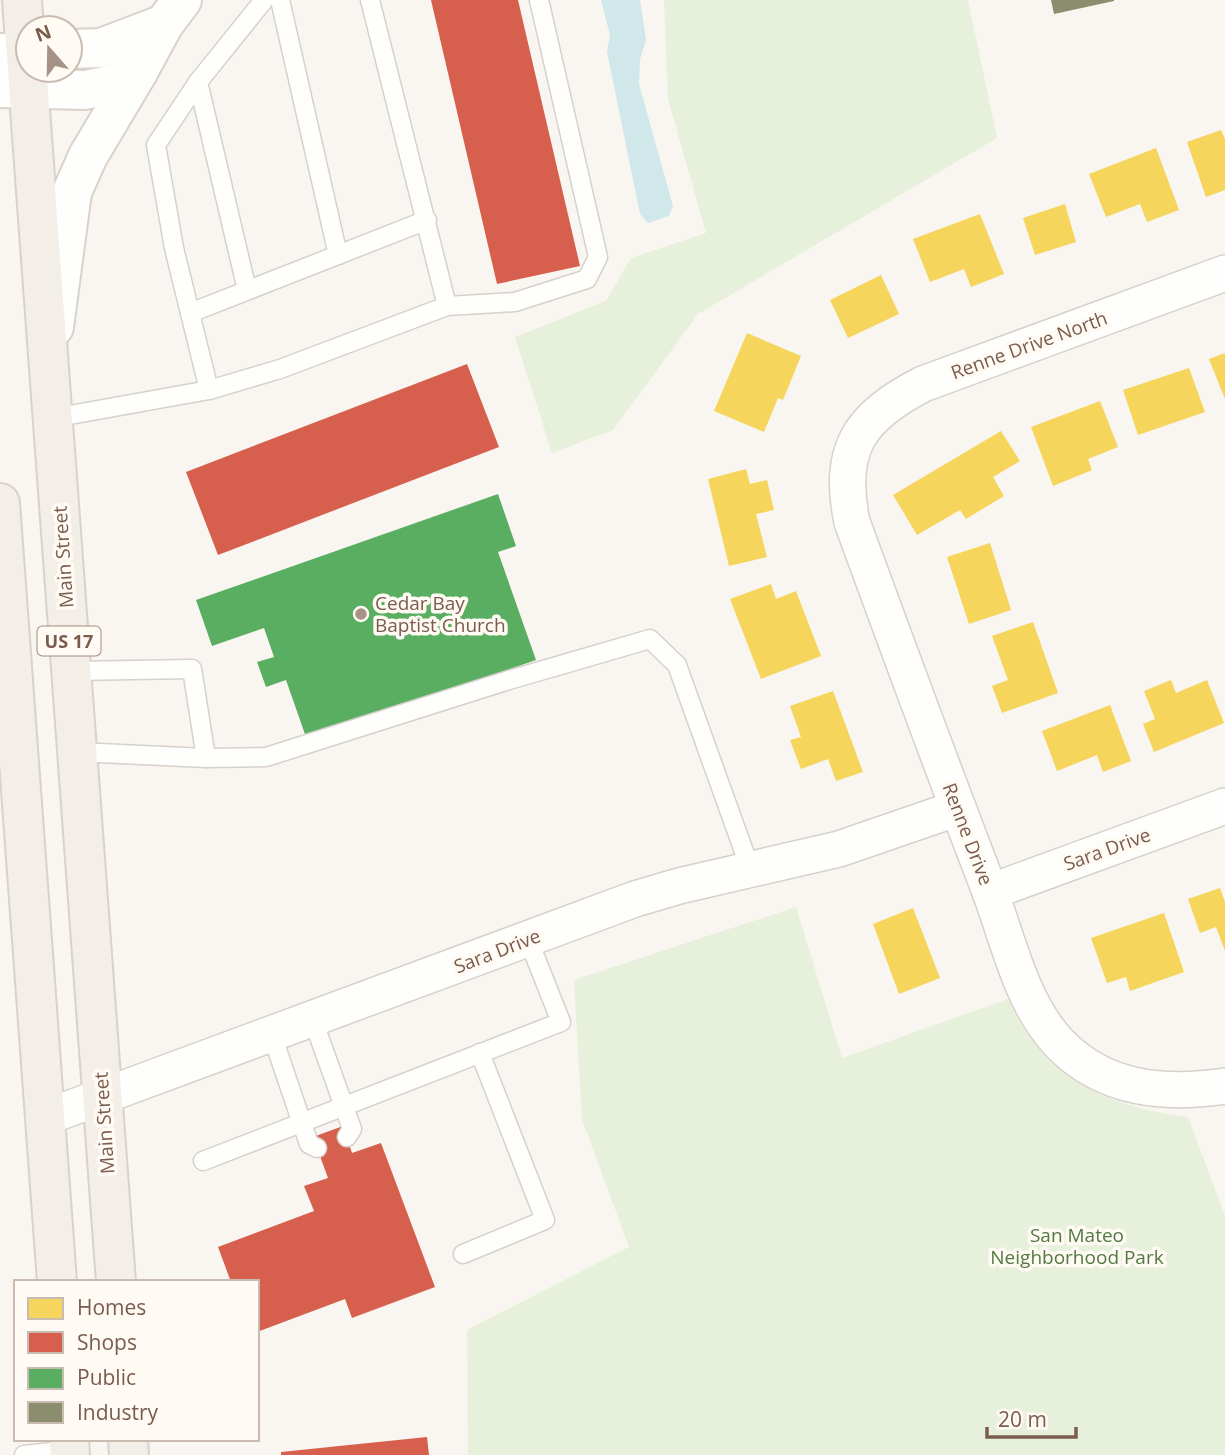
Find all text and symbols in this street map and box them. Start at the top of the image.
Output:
north arrow [14,14,84,84]
text: N [31,18,55,48]
street label: Renne Drive North [947,305,1111,385]
street label: Main Street [46,505,80,609]
place label: Cedar Bay Baptist Church [375,590,506,638]
marker: Cedar Bay Baptist Church [353,606,369,622]
road number: US 17 [38,626,100,656]
street label: Renne Drive [937,779,999,889]
street label: Sara Drive [1060,821,1154,877]
street label: Sara Drive [450,923,544,979]
street label: Main Street [87,1071,121,1175]
park label: San Mateo Neighborhood Park [990,1222,1164,1270]
legend [14,1280,259,1441]
text: Homes [77,1293,146,1321]
text: Shops [77,1328,137,1356]
text: Public [77,1363,136,1391]
scale bar [987,1396,1076,1440]
text: Industry [77,1398,159,1426]
text: 20 m [998,1405,1047,1433]

